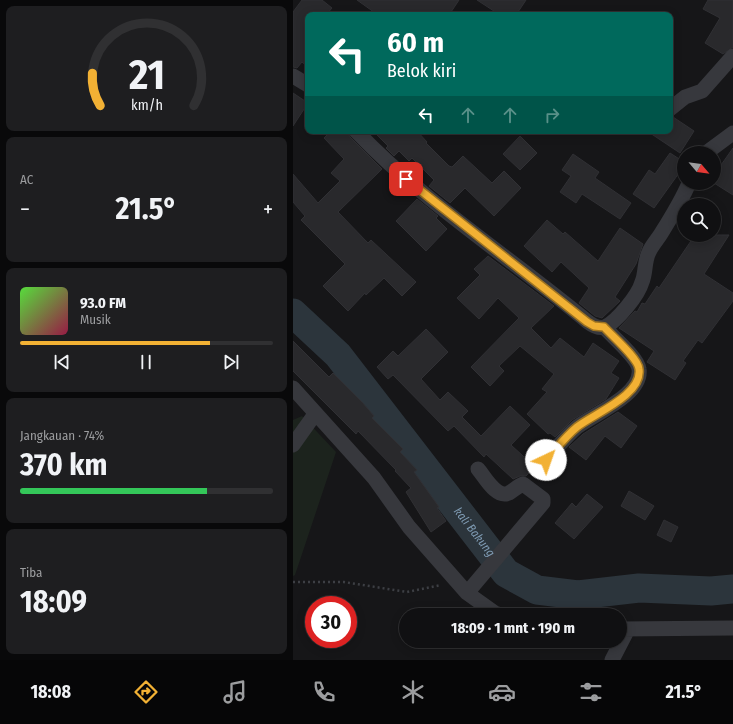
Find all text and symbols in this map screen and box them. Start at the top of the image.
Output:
text: 60 m [387,26,444,59]
icon: left [321,28,373,80]
text: 21 [127,50,165,100]
text: Belok kiri [387,60,456,82]
text: km/h [131,97,162,114]
icon: left [415,104,437,126]
icon: ahead [457,104,479,126]
icon: ahead [499,104,521,126]
icon: right [541,104,563,126]
north arrow [677,146,721,190]
map controls [677,146,721,242]
pin [389,162,423,196]
icon: arrive [395,168,417,190]
text: AC [20,172,33,187]
text: 21.5° [116,191,177,227]
text: − [20,196,30,223]
text: + [263,196,273,223]
button: search [677,198,721,242]
text: 93.0 FM [80,294,126,312]
text: Musik [80,312,111,327]
icon: previous [51,351,73,373]
icon: pause [135,351,157,373]
icon: next [220,351,242,373]
text: Jangkauan · 74% [20,428,104,443]
position arrow [525,439,567,481]
text: 370 km [20,447,107,483]
water label: kali Bakung [451,504,498,559]
text: Tiba [20,565,42,580]
text: 18:09 [20,584,87,620]
speed limit sign: 30 [305,596,357,648]
text: 18:09 · 1 mnt · 190 m [451,619,575,637]
icon: directions [132,678,160,706]
icon: music [221,678,249,706]
icon: phone [310,678,338,706]
icon: climate [399,678,427,706]
icon: car [488,678,516,706]
icon: filters [577,678,605,706]
text: 18:08 [30,681,71,703]
text: 21.5° [665,681,703,703]

